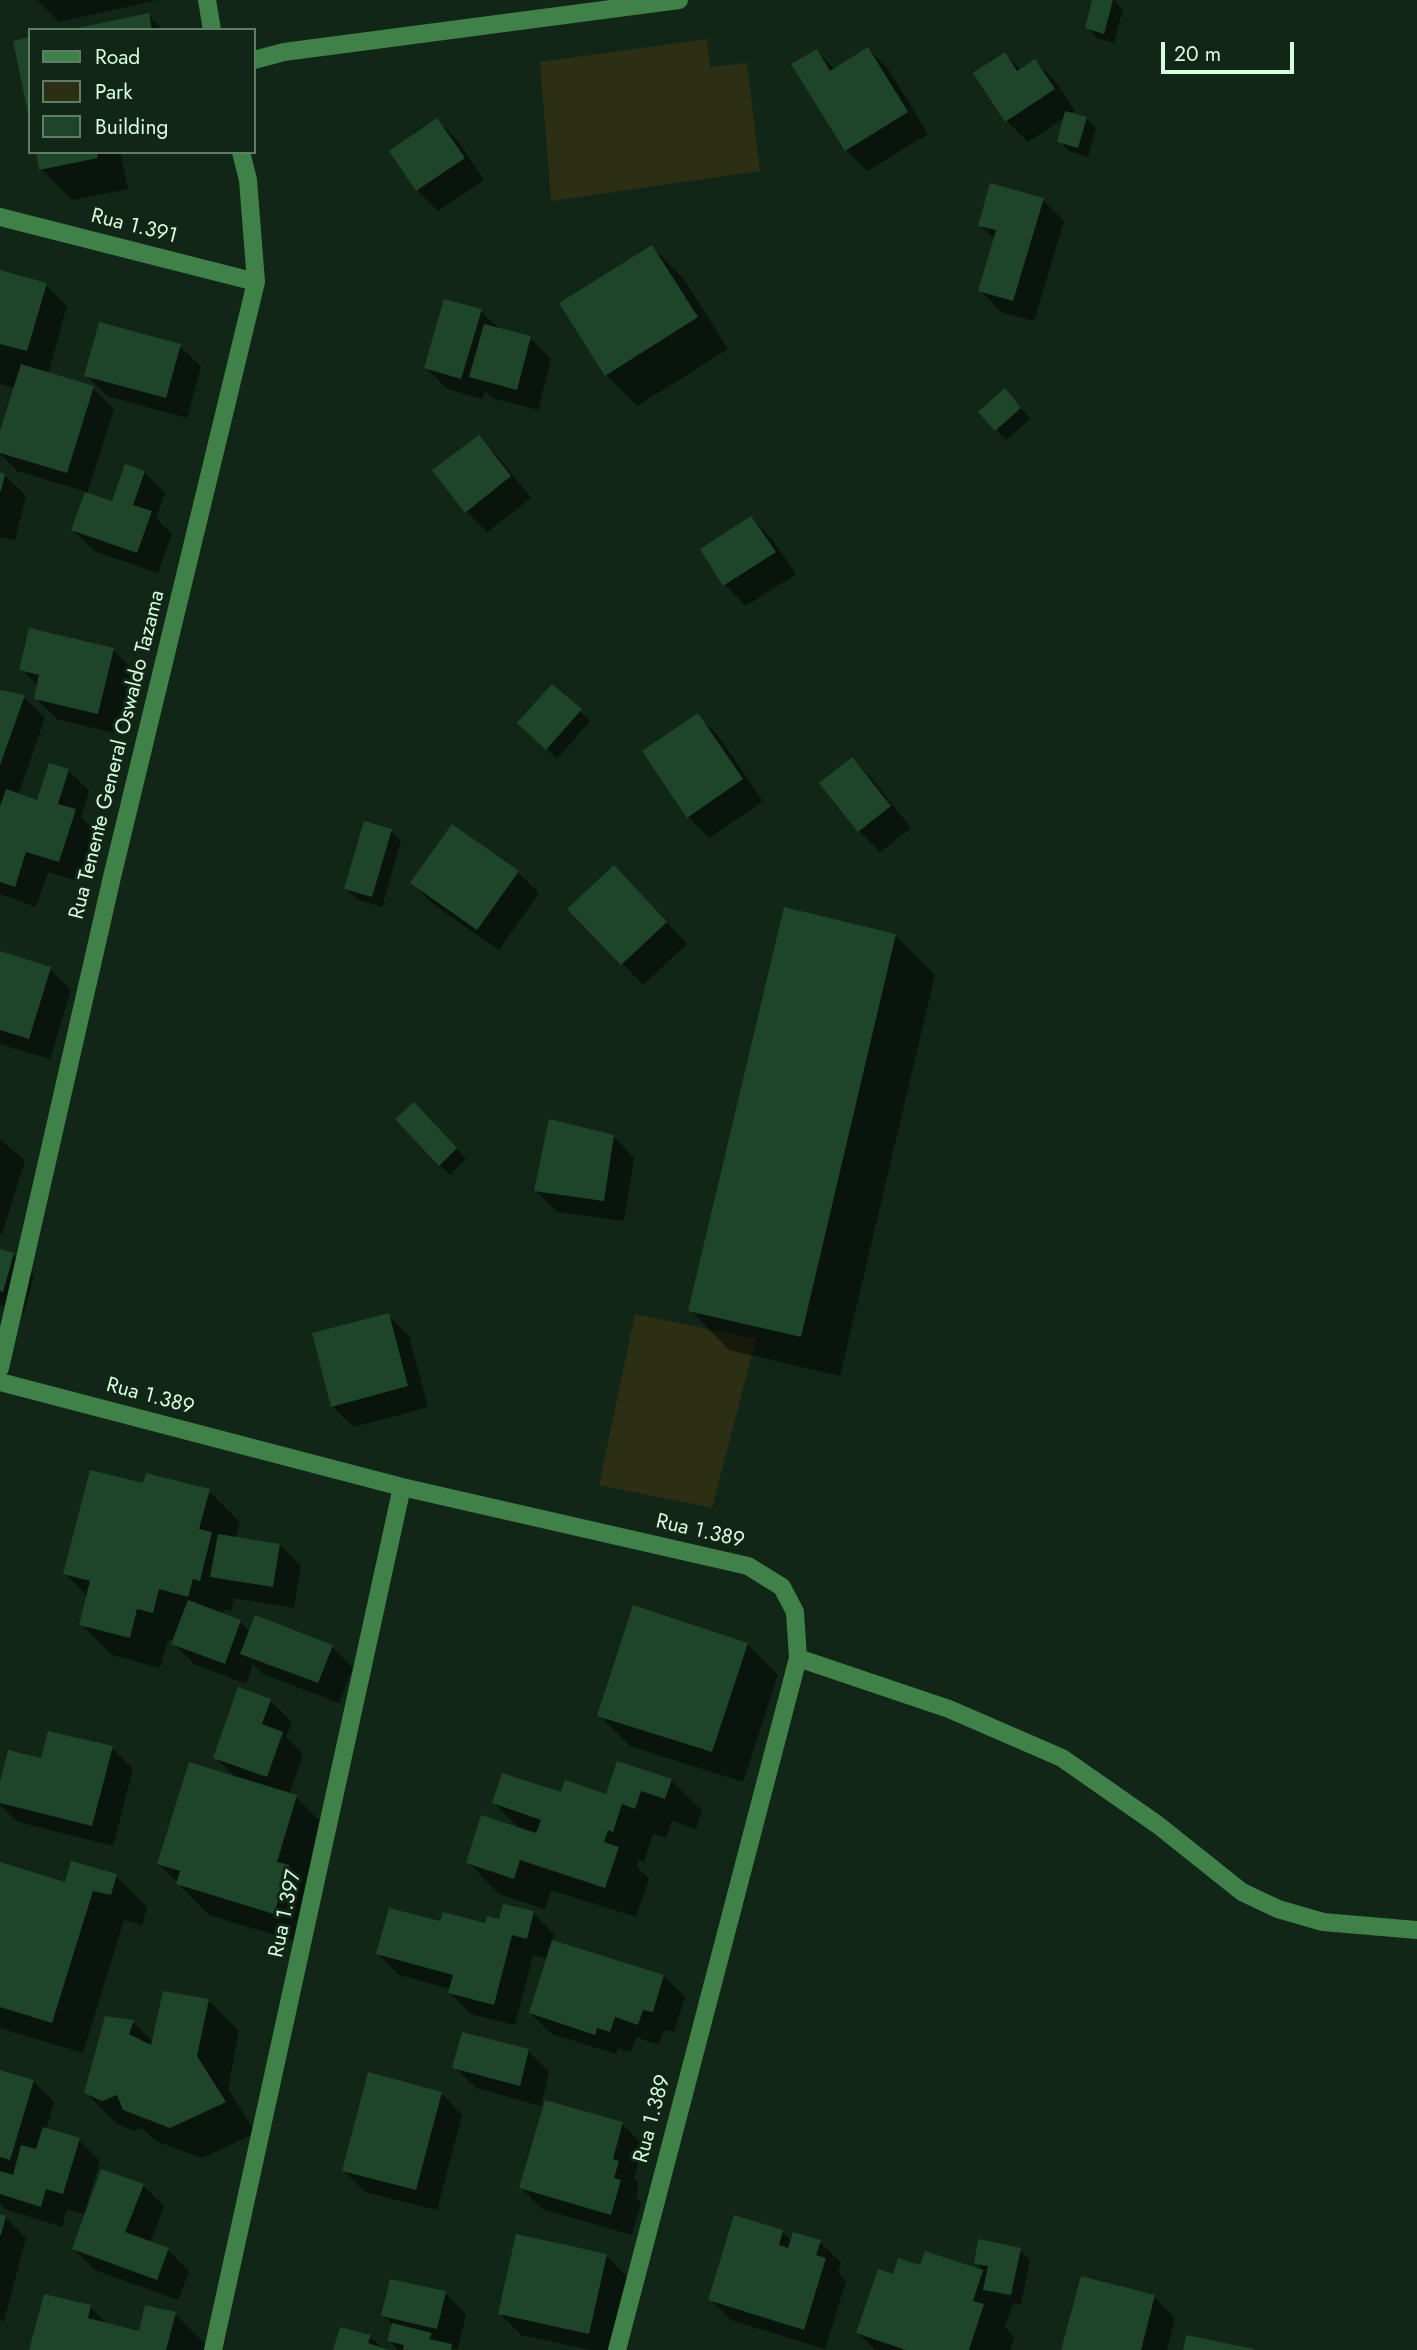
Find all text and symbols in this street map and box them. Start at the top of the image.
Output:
legend [28,28,256,154]
scale bar [1165,28,1298,72]
text: 20 m [1174,39,1221,69]
text: Road [95,42,140,72]
text: Park [95,77,132,107]
text: Building [95,112,168,142]
street label: Rua 1.391 [88,204,180,250]
street label: Rua Tenente General Oswaldo Tazama [65,588,171,922]
street label: Rua 1.389 [103,1373,197,1421]
street label: Rua 1.389 [653,1510,747,1554]
street label: Rua 1.397 [264,1868,308,1960]
street label: Rua 1.389 [629,2072,677,2166]

